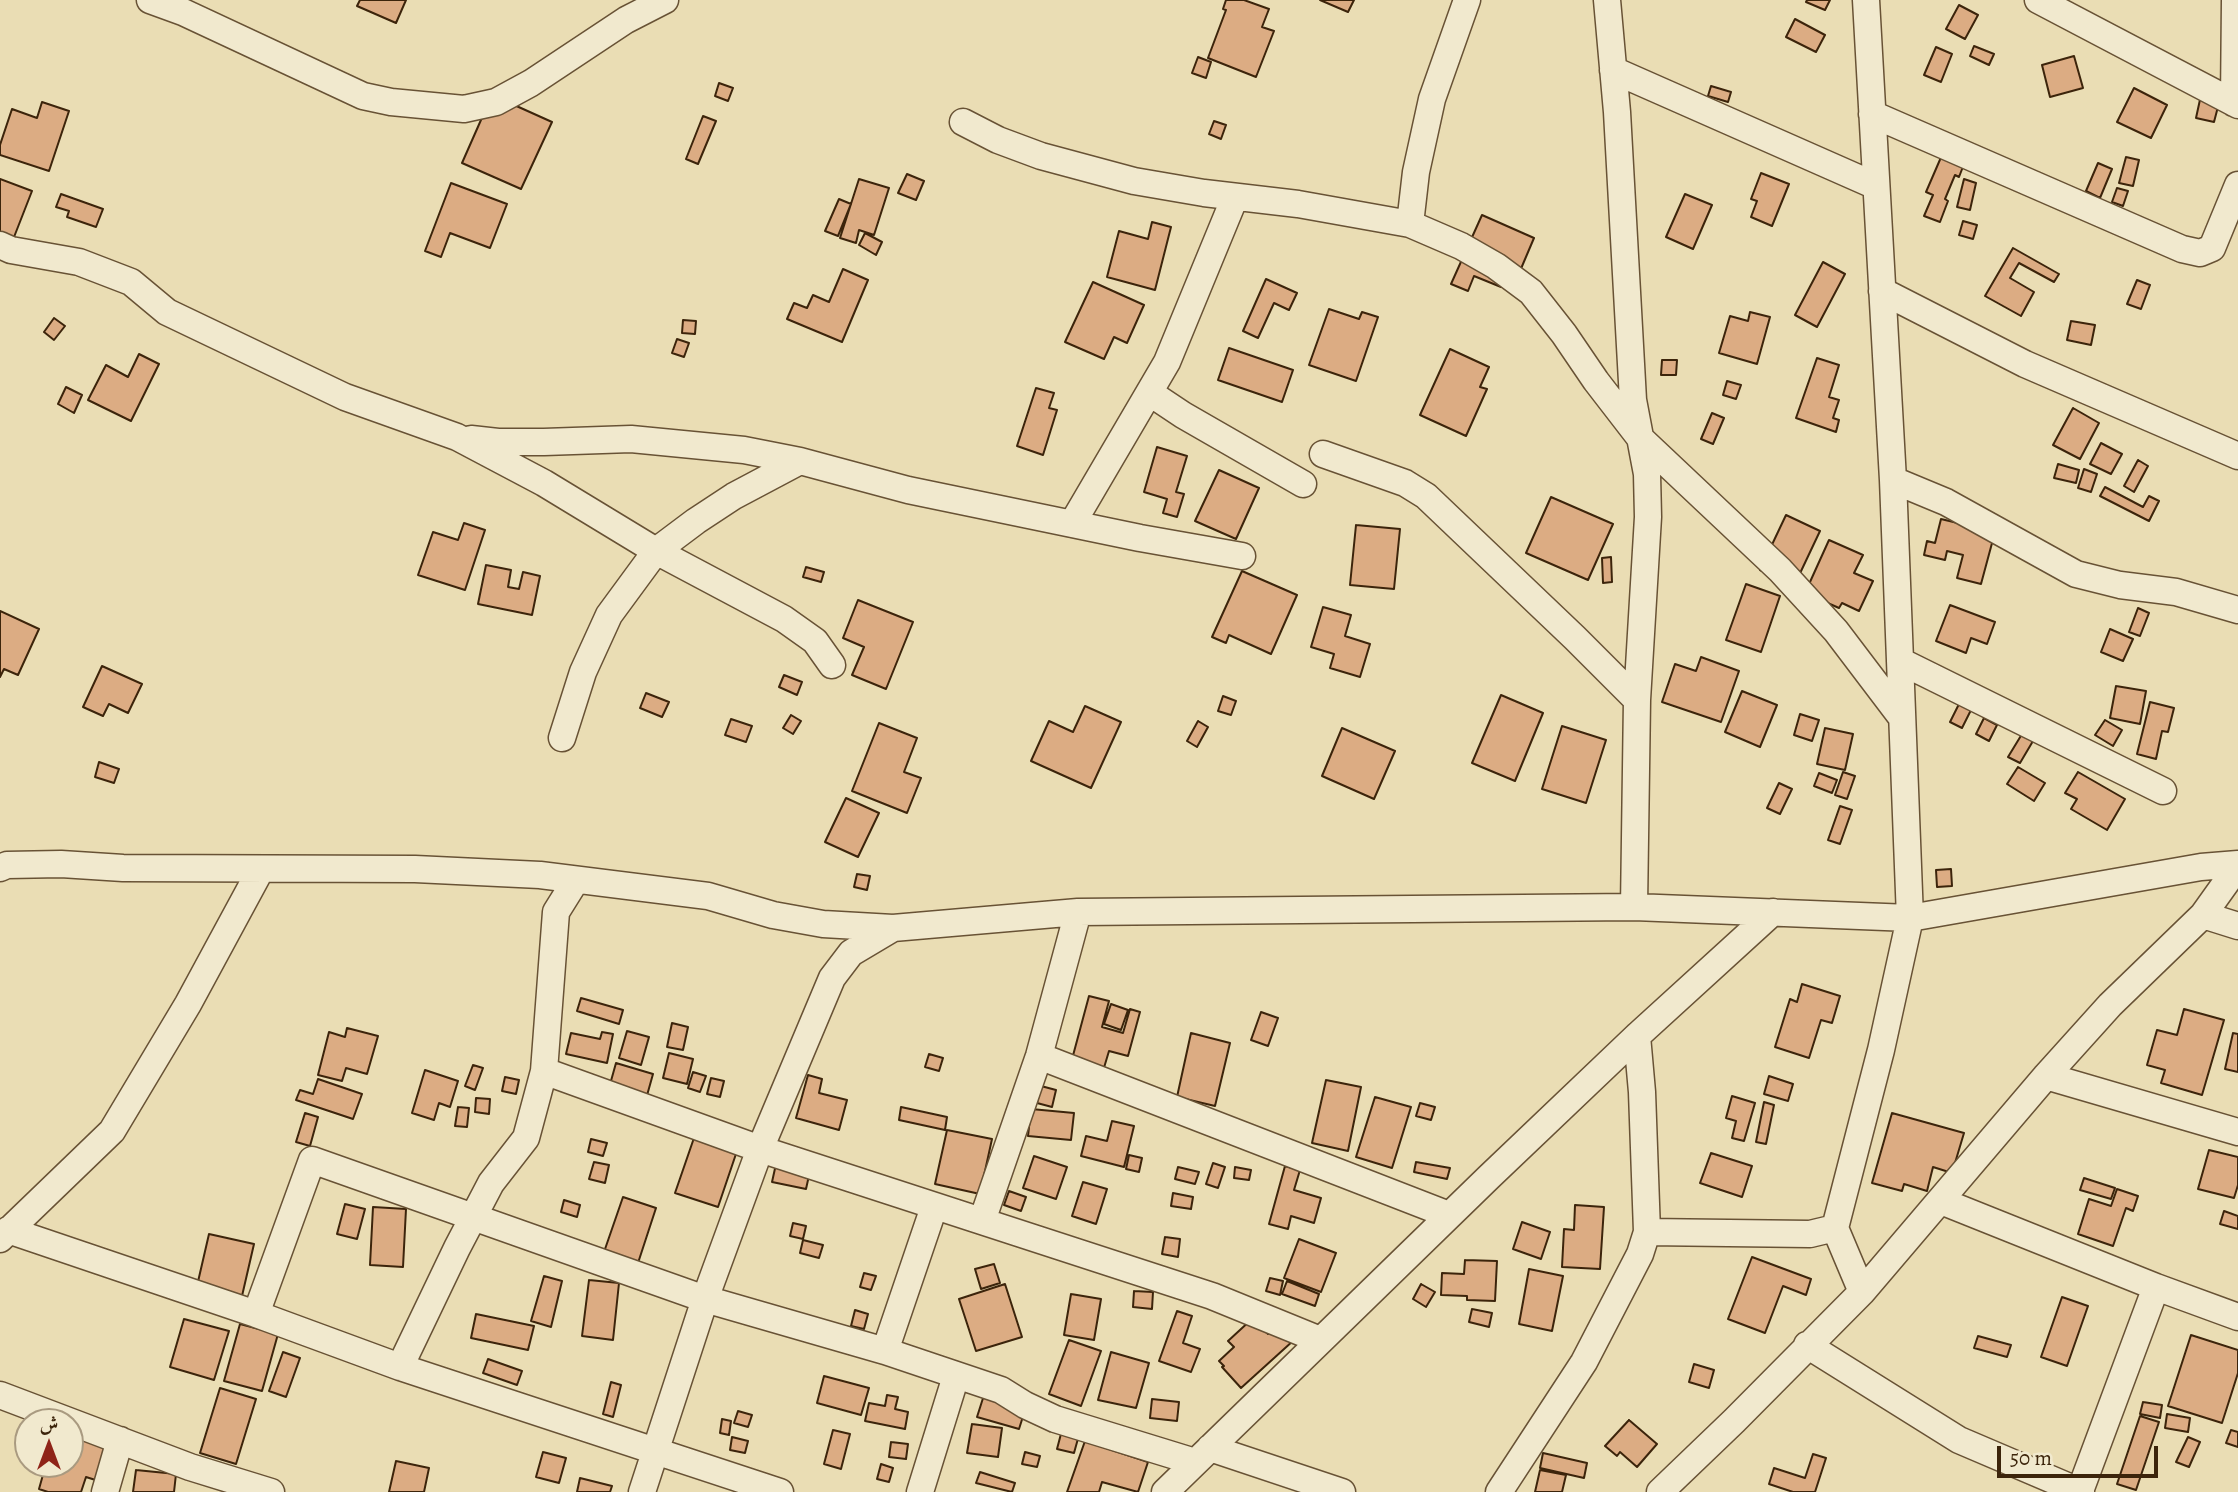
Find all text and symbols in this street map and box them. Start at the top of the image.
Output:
north arrow [14,1408,84,1478]
text: ش [40,1411,58,1437]
scale bar [2000,1432,2161,1476]
text: 50 m [2010,1444,2052,1472]

